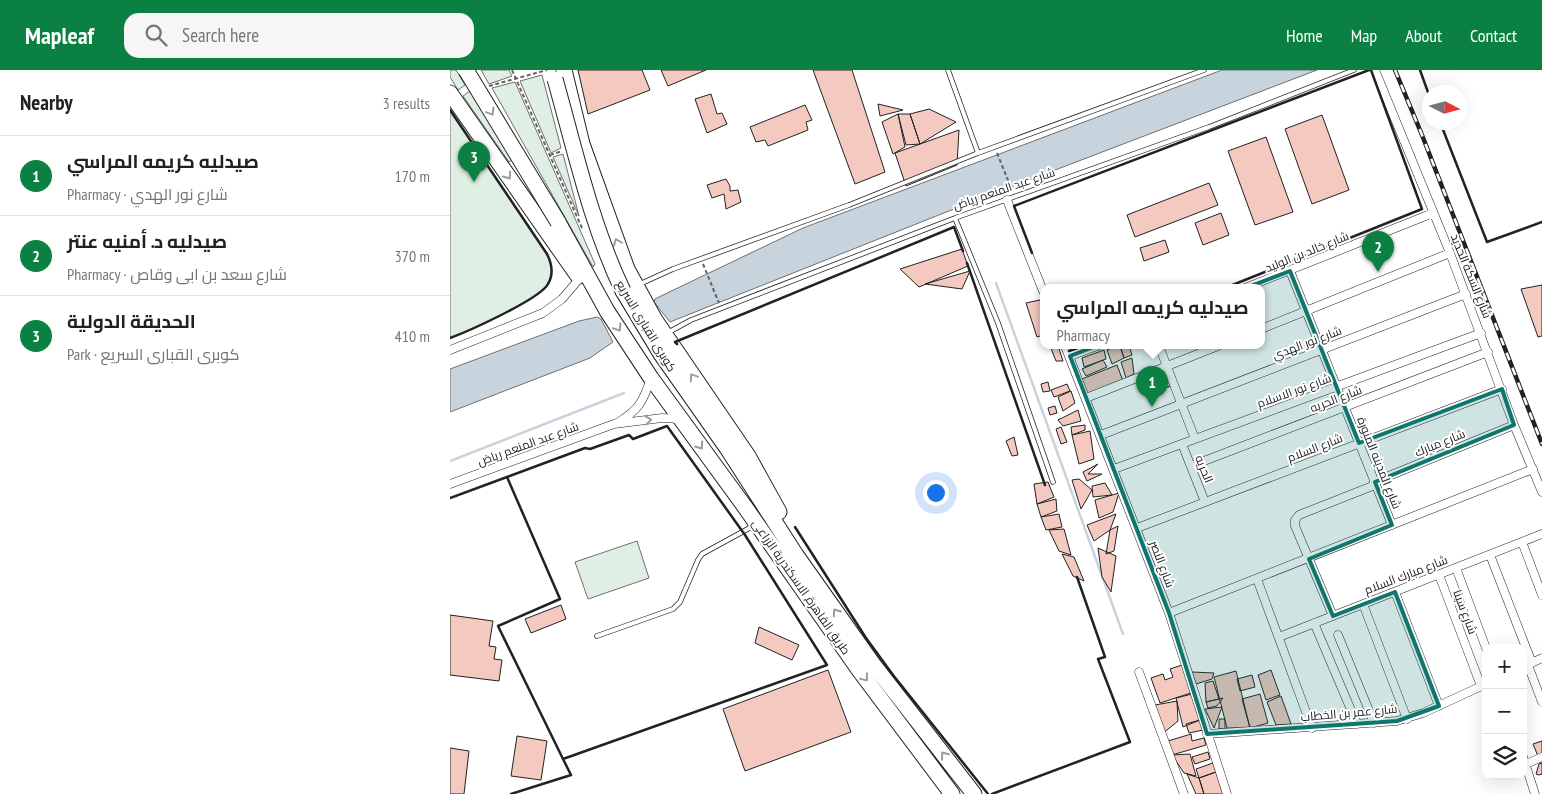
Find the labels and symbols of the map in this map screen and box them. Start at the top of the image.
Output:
north arrow [1422,85,1467,130]
one-way arrow [485,106,495,115]
pin: 3 [458,141,490,182]
street label: شارع عبد المنعم رياض [951,164,1057,214]
one-way arrow [502,170,511,180]
street label: شارع خالد بن الوليد [1263,228,1351,276]
pin: 2 [1362,231,1394,272]
street label: شارع السكة الحديد [1447,231,1495,321]
one-way arrow [613,238,623,247]
street label: كوبرى القبارى السريع [612,277,680,375]
one-way arrow [611,322,621,331]
street label: شارع نور الهدي [1270,322,1345,365]
pin: 1 [1136,366,1168,407]
street label: شارع نور الاسلام [1255,370,1333,412]
one-way arrow [690,373,700,382]
street label: شارع الحريه [1308,382,1364,416]
street label: شارع المدينه المنورة [1353,414,1405,512]
one-way arrow [644,415,652,426]
street label: شارع عبد المنعم رياض [475,418,581,470]
street label: شارع مبارك [1412,426,1468,460]
street label: شارع السلام [1285,430,1345,466]
one-way arrow [694,440,703,450]
street label: الحريه [1192,453,1217,485]
your location [923,480,949,506]
street label: طريق القاهرة, الاسكندرية الزراعى [749,516,854,657]
street label: شارع النصر [1145,537,1178,590]
street label: شارع مبارك السلام [1362,552,1450,598]
street label: شارع سينا [1449,588,1481,637]
one-way arrow [833,608,842,617]
one-way arrow [859,672,868,682]
street label: شارع عمر بن الخطاب [1300,701,1398,725]
one-way arrow [941,752,950,761]

